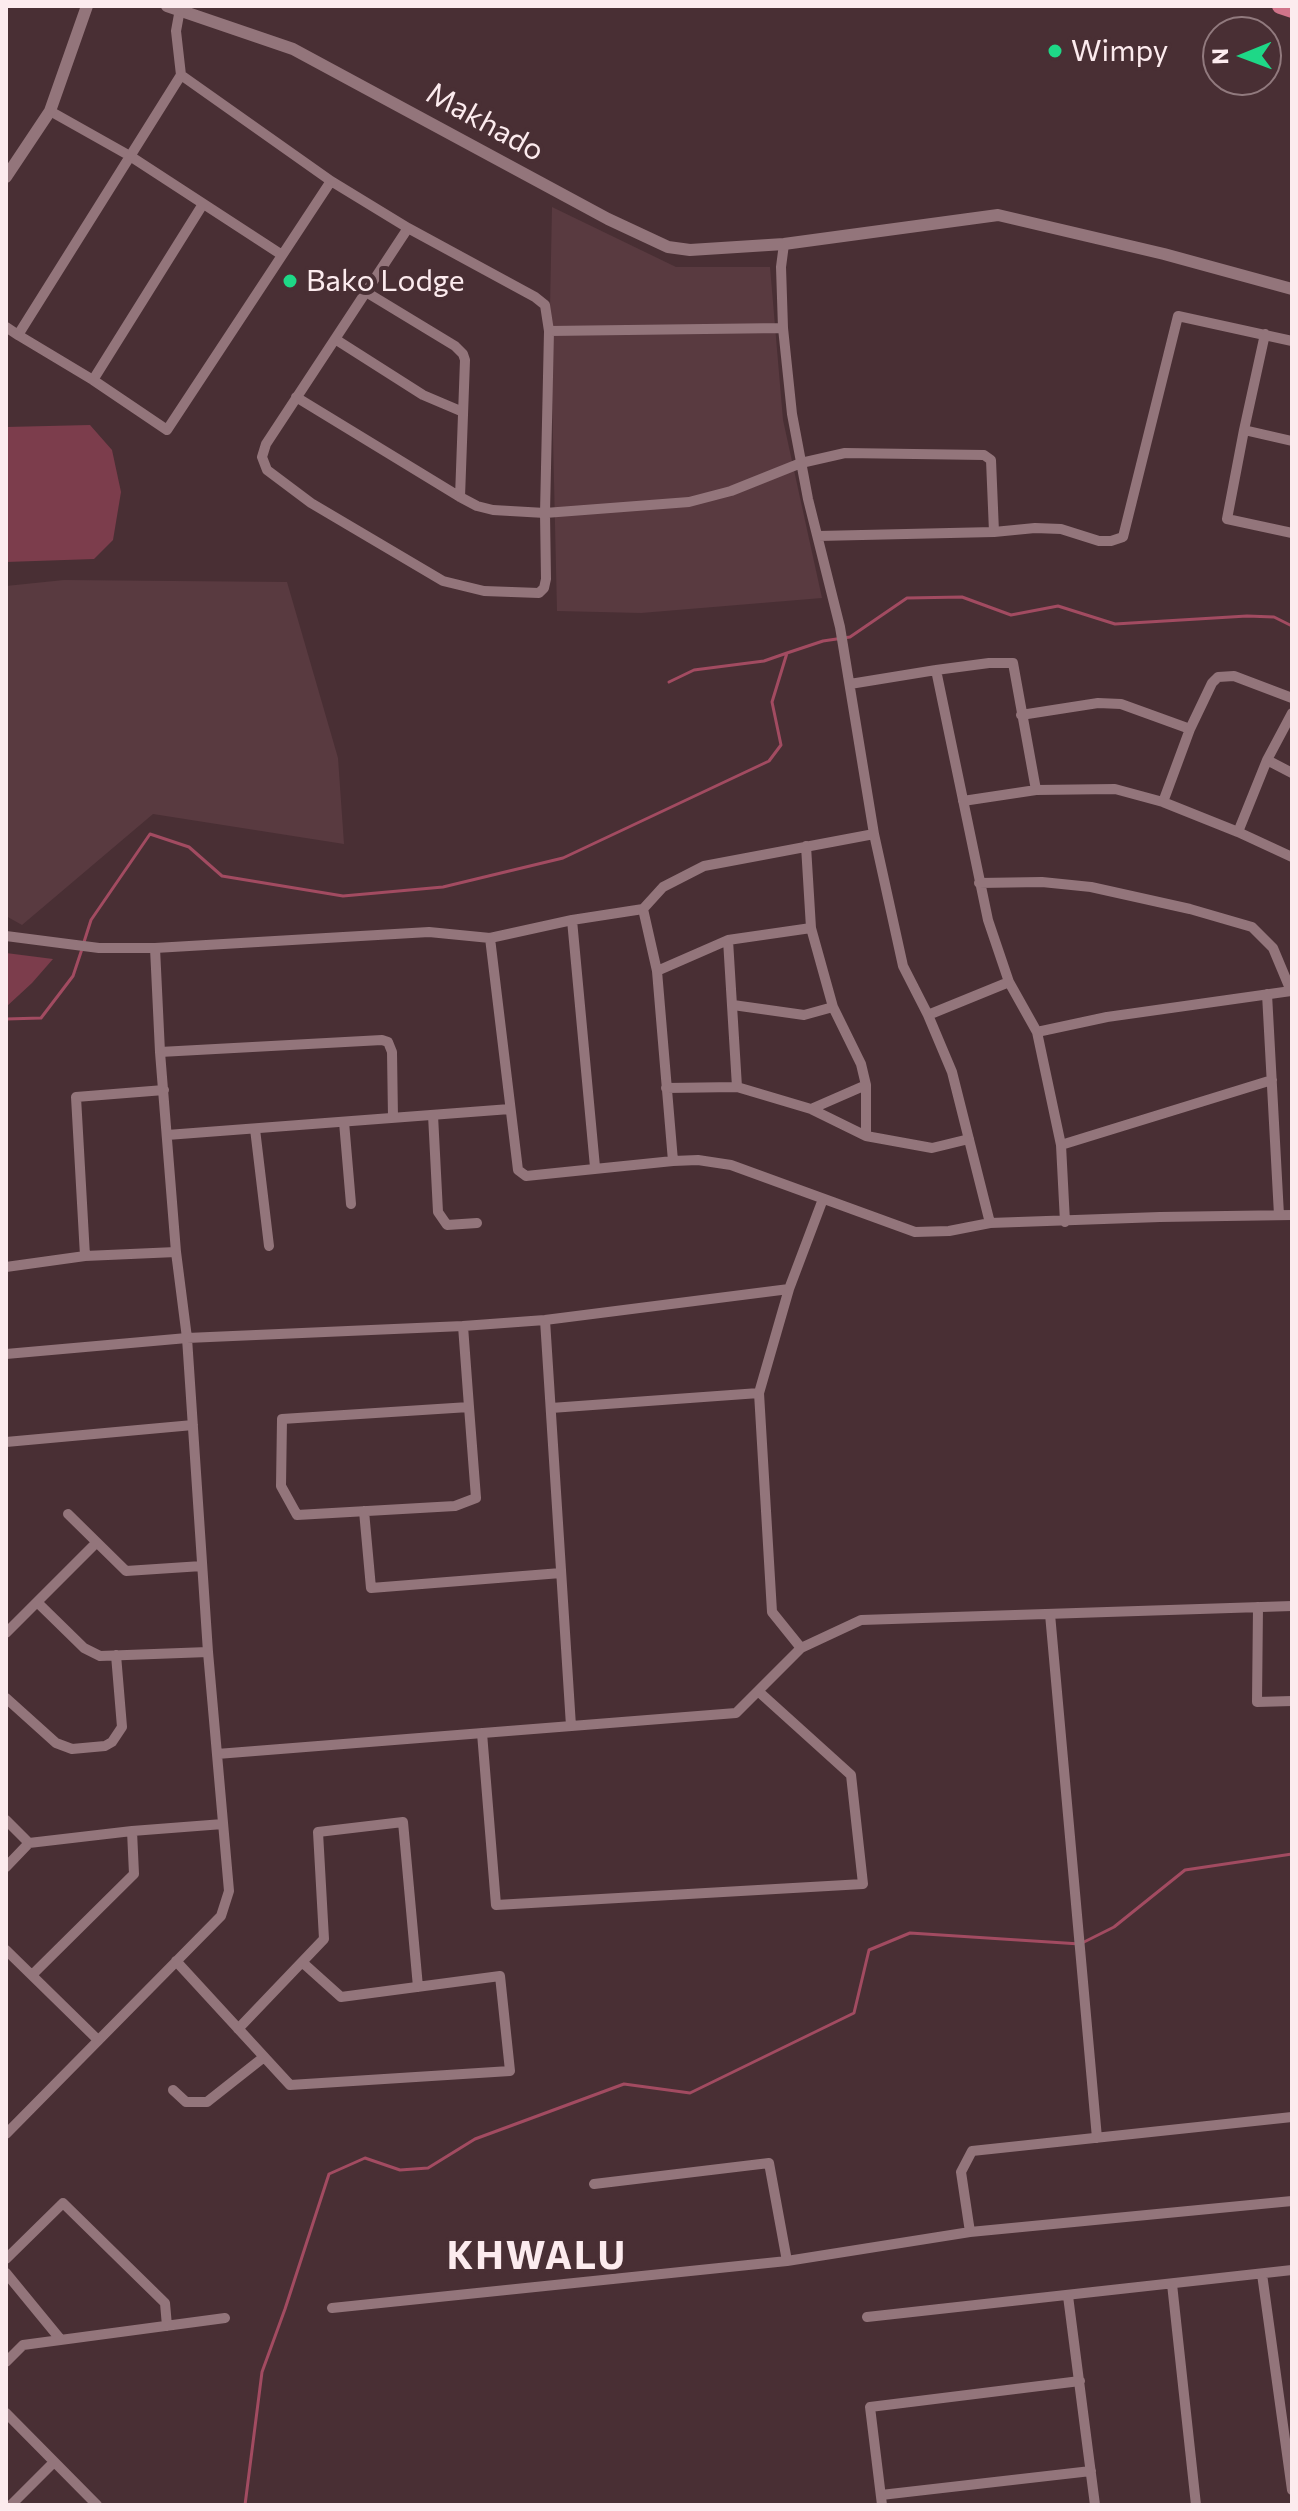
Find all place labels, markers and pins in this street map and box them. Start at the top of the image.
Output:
place label: Wimpy [1071,33,1168,69]
marker: Wimpy [1046,42,1064,60]
place label: Bako Lodge [306,263,465,299]
marker: Bako Lodge [281,272,299,290]

